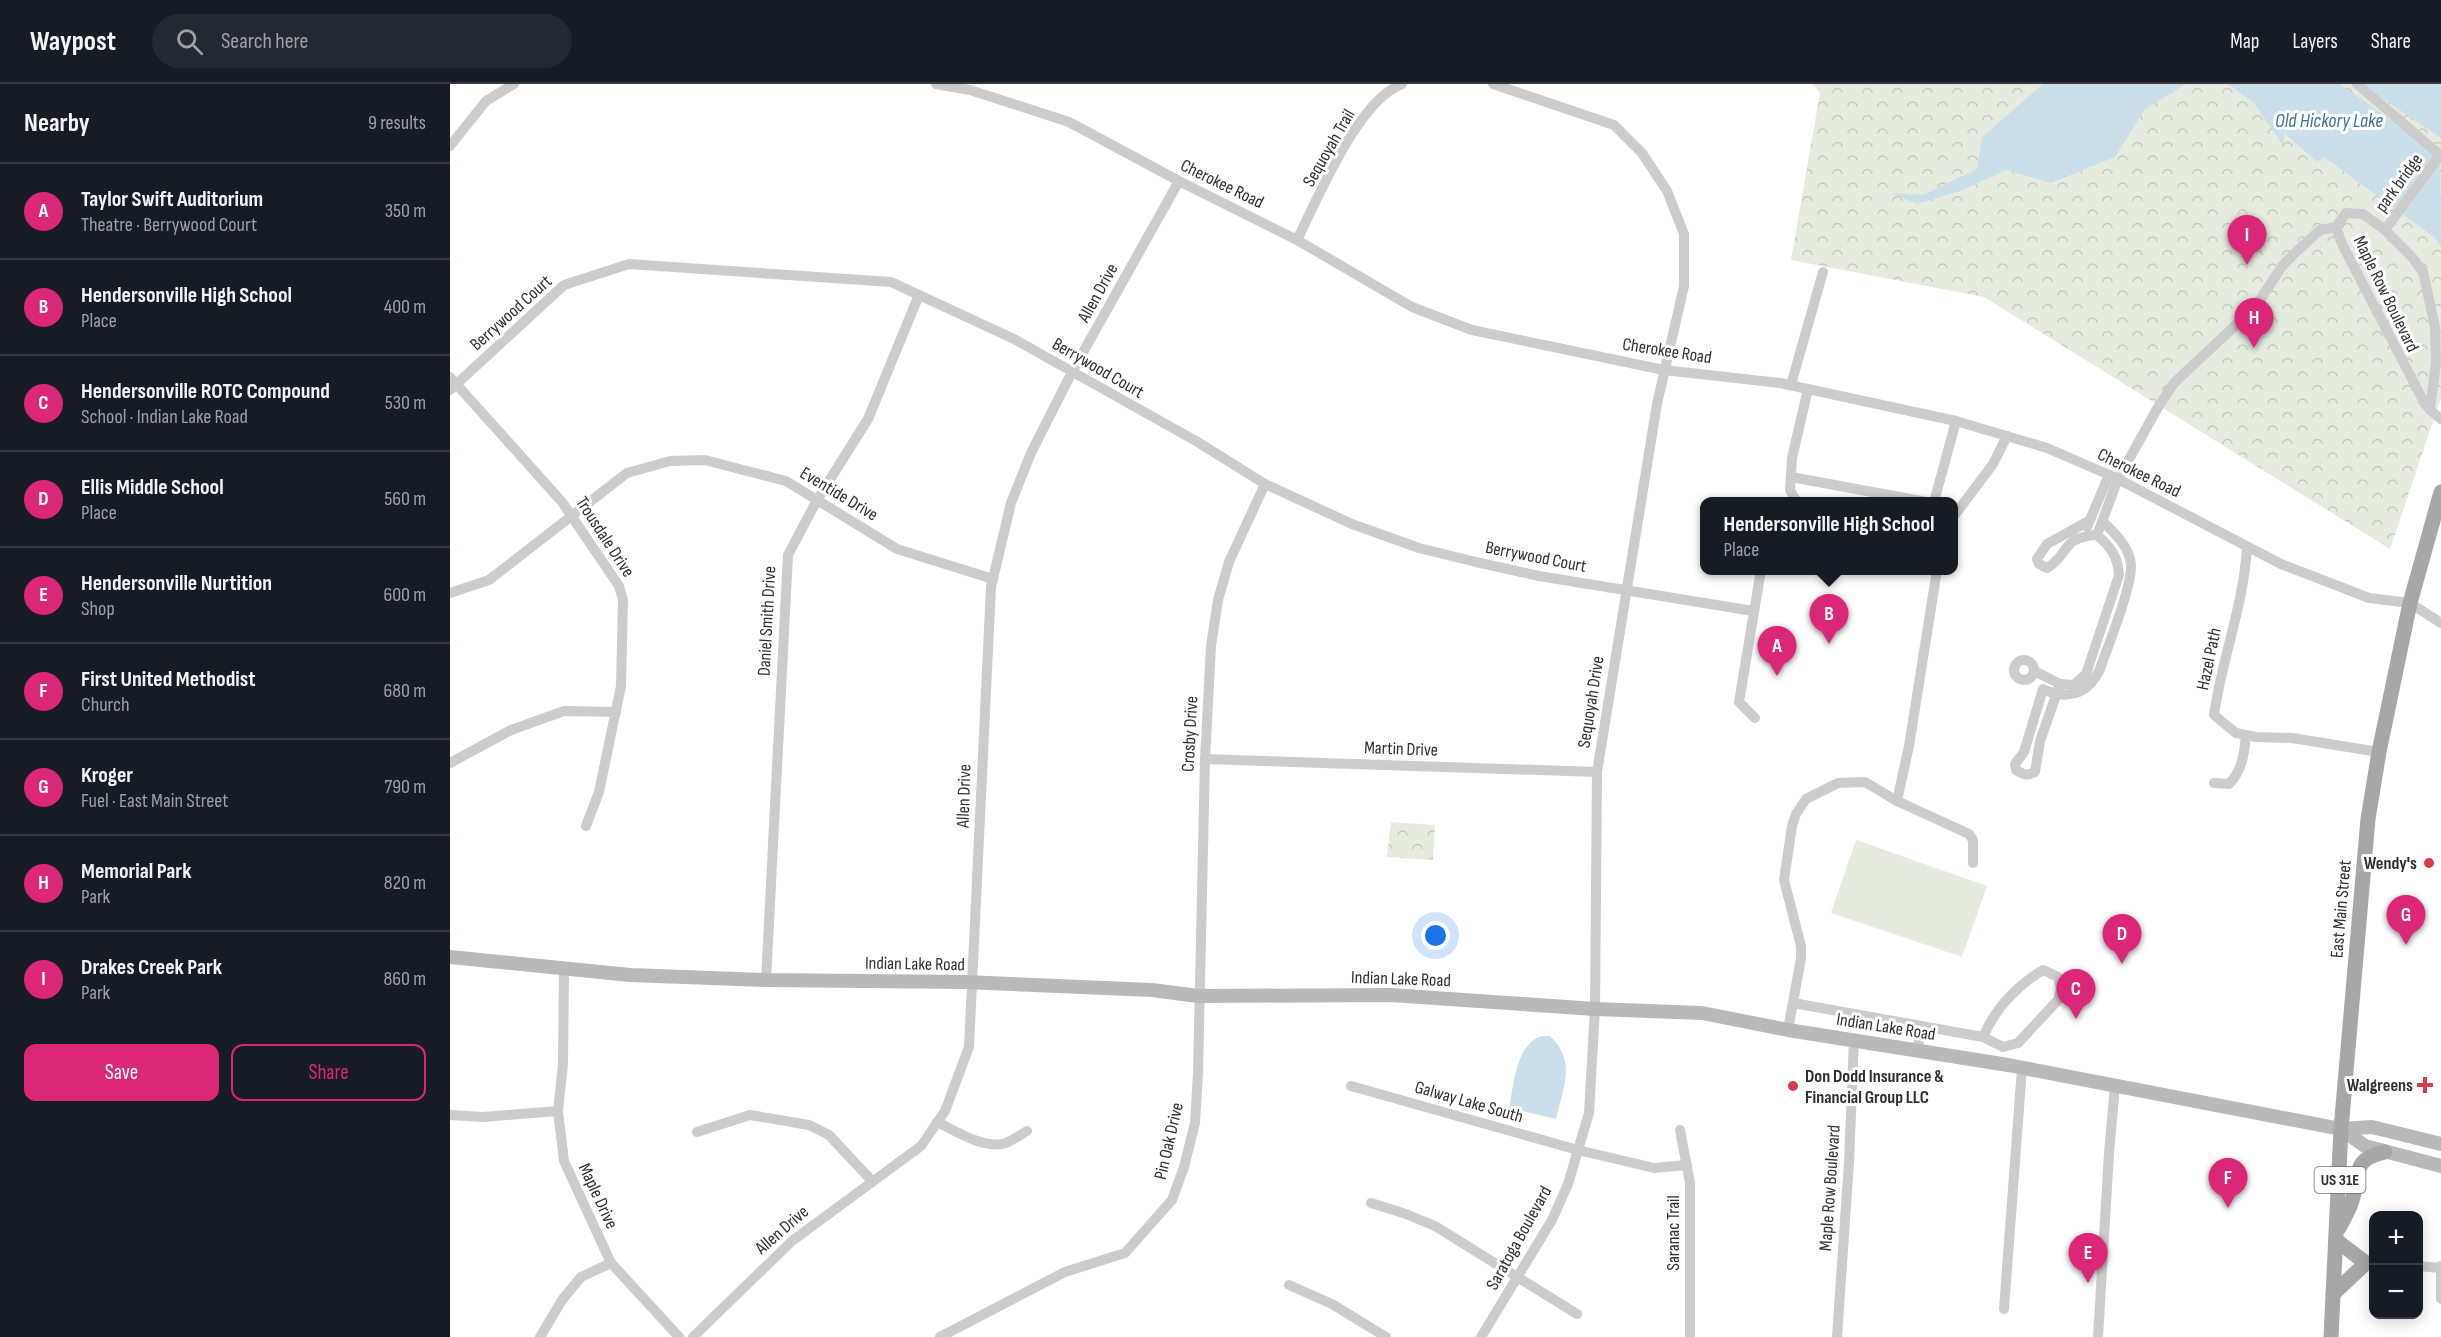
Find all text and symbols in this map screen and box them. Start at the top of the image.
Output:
search box [152,14,572,68]
text: Waypost [30,25,116,58]
icon: search [173,25,206,58]
text: Search here [221,28,308,55]
text: Map [2230,29,2259,54]
text: Layers [2292,29,2338,54]
text: Share [2371,29,2411,54]
street label: Sequoyah Trail [1298,106,1360,190]
text: Nearby [24,108,90,139]
water label: Old Hickory Lake [2275,109,2383,133]
text: 9 results [368,111,426,135]
street label: park bridge [2371,150,2427,216]
street label: Cherokee Road [1177,155,1267,213]
text: Taylor Swift Auditorium [81,186,263,213]
text: A [39,199,48,223]
text: 350 m [385,199,426,223]
text: Theatre · Berrywood Court [81,213,257,237]
pin: I [2228,216,2266,265]
street label: Maple Row Boulevard [2349,233,2423,355]
street label: Allen Drive [1073,260,1123,327]
street label: Berrywood Court [466,271,556,355]
text: Hendersonville High School [81,282,292,309]
text: B [39,295,48,319]
text: 400 m [384,295,426,319]
pin: H [2234,298,2274,348]
text: Place [81,309,117,333]
street label: Berrywood Court [1048,333,1148,403]
street label: Cherokee Road [1621,334,1713,368]
text: Hendersonville ROTC Compound [81,378,330,405]
text: C [38,391,49,415]
text: 530 m [385,391,426,415]
text: School · Indian Lake Road [81,405,248,429]
street label: Cherokee Road [2094,444,2184,502]
street label: Eventide Drive [796,463,882,525]
text: Ellis Middle School [81,474,224,501]
text: D [38,487,49,511]
text: 560 m [384,487,426,511]
street label: Trousdale Drive [571,493,639,581]
popup [1700,497,1958,575]
text: Place [81,501,117,525]
text: Hendersonville High School [1723,511,1935,538]
street label: Berrywood Court [1484,537,1589,577]
text: Place [1723,538,1759,562]
street label: Daniel Smith Drive [754,565,780,677]
text: Hendersonville Nurtition [81,570,272,597]
text: E [39,583,48,607]
text: 600 m [383,583,426,607]
pin: B [1810,594,1848,644]
text: Shop [81,597,115,621]
pin: A [1758,626,1796,676]
street label: Hazel Path [2192,626,2226,692]
street label: Sequoyah Drive [1573,654,1609,750]
text: First United Methodist [81,666,255,693]
text: F [39,679,48,703]
text: 680 m [384,679,426,703]
text: Church [81,693,130,717]
street label: Crosby Drive [1178,695,1202,773]
street label: Martin Drive [1364,737,1438,761]
text: Kroger [81,762,133,789]
street label: Allen Drive [952,764,976,829]
text: G [38,775,49,799]
text: 790 m [384,775,426,799]
text: Fuel · East Main Street [81,789,228,813]
place label: Wendy's [2364,853,2417,874]
marker: Wendy's [2422,856,2436,870]
text: Memorial Park [81,858,191,885]
street label: East Main Street [2326,859,2356,959]
text: H [38,871,49,895]
text: 820 m [384,871,426,895]
text: Park [81,885,110,909]
pin: G [2386,896,2426,945]
pin: D [2102,914,2142,964]
your location [1421,921,1450,950]
street label: Indian Lake Road [865,953,965,975]
text: Drakes Creek Park [81,954,222,981]
text: I [41,967,46,991]
text: 860 m [384,967,426,991]
street label: Indian Lake Road [1351,967,1451,991]
pin: C [2056,970,2096,1019]
text: Park [81,981,110,1005]
street label: Indian Lake Road [1835,1009,1937,1045]
button: Save [24,1044,219,1101]
button: Share [231,1044,426,1101]
place label: Don Dodd Insurance & Financial Group LLC [1805,1066,1944,1108]
place label: Walgreens [2347,1075,2413,1096]
street label: Galway Lake South [1412,1076,1526,1128]
marker: Walgreens [2418,1078,2432,1092]
marker: Don Dodd Insurance & Financial Group LLC [1786,1079,1800,1093]
street label: Pin Oak Drive [1150,1100,1188,1182]
street label: Maple Row Boulevard [1815,1124,1845,1252]
pin: F [2208,1158,2248,1208]
street label: Maple Drive [574,1160,622,1232]
road number: US 31E [2314,1167,2366,1193]
street label: Saratoga Boulevard [1482,1182,1556,1294]
street label: Saranac Trail [1663,1195,1684,1271]
street label: Allen Drive [750,1201,813,1260]
map controls [2369,1211,2423,1319]
button: + [2369,1211,2423,1265]
pin: E [2068,1234,2108,1283]
button: − [2369,1265,2423,1319]

